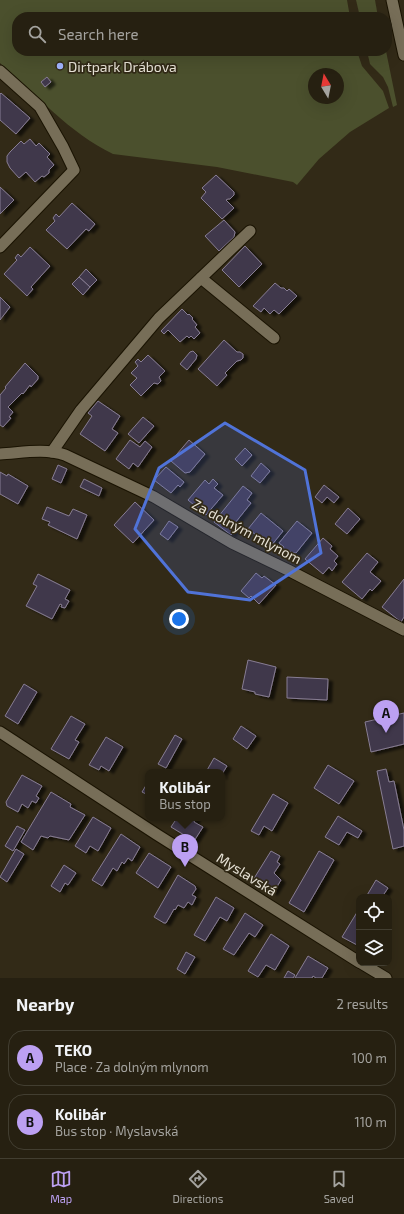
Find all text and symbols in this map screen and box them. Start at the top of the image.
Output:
search box [12,12,392,56]
icon: search [26,23,48,45]
text: Search here [58,25,139,43]
place label: Dirtpark Drábova [68,58,177,75]
marker: Dirtpark Drábova [55,61,65,71]
north arrow [308,68,344,104]
street label: Za dolným mlynom [189,495,305,567]
your location [169,609,189,629]
pin: A [373,700,399,733]
popup [145,769,225,821]
text: Kolibár [159,778,210,796]
text: Bus stop [159,796,211,812]
pin: B [172,834,198,867]
street label: Myslavská [214,849,280,899]
map controls [356,894,392,966]
button: locate [356,894,392,930]
button: layers [356,930,392,966]
text: Nearby [16,994,74,1014]
text: 2 results [336,996,388,1012]
text: TEKO [55,1041,92,1059]
text: A [26,1050,34,1066]
text: 100 m [352,1050,387,1066]
text: Place · Za dolným mlynom [55,1059,209,1075]
text: Kolibár [55,1105,106,1123]
text: B [26,1114,34,1130]
text: 110 m [355,1114,387,1130]
text: Bus stop · Myslavská [55,1123,178,1139]
tab: Map [50,1168,72,1205]
tab: Directions [173,1168,223,1205]
tab: Saved [324,1168,354,1205]

